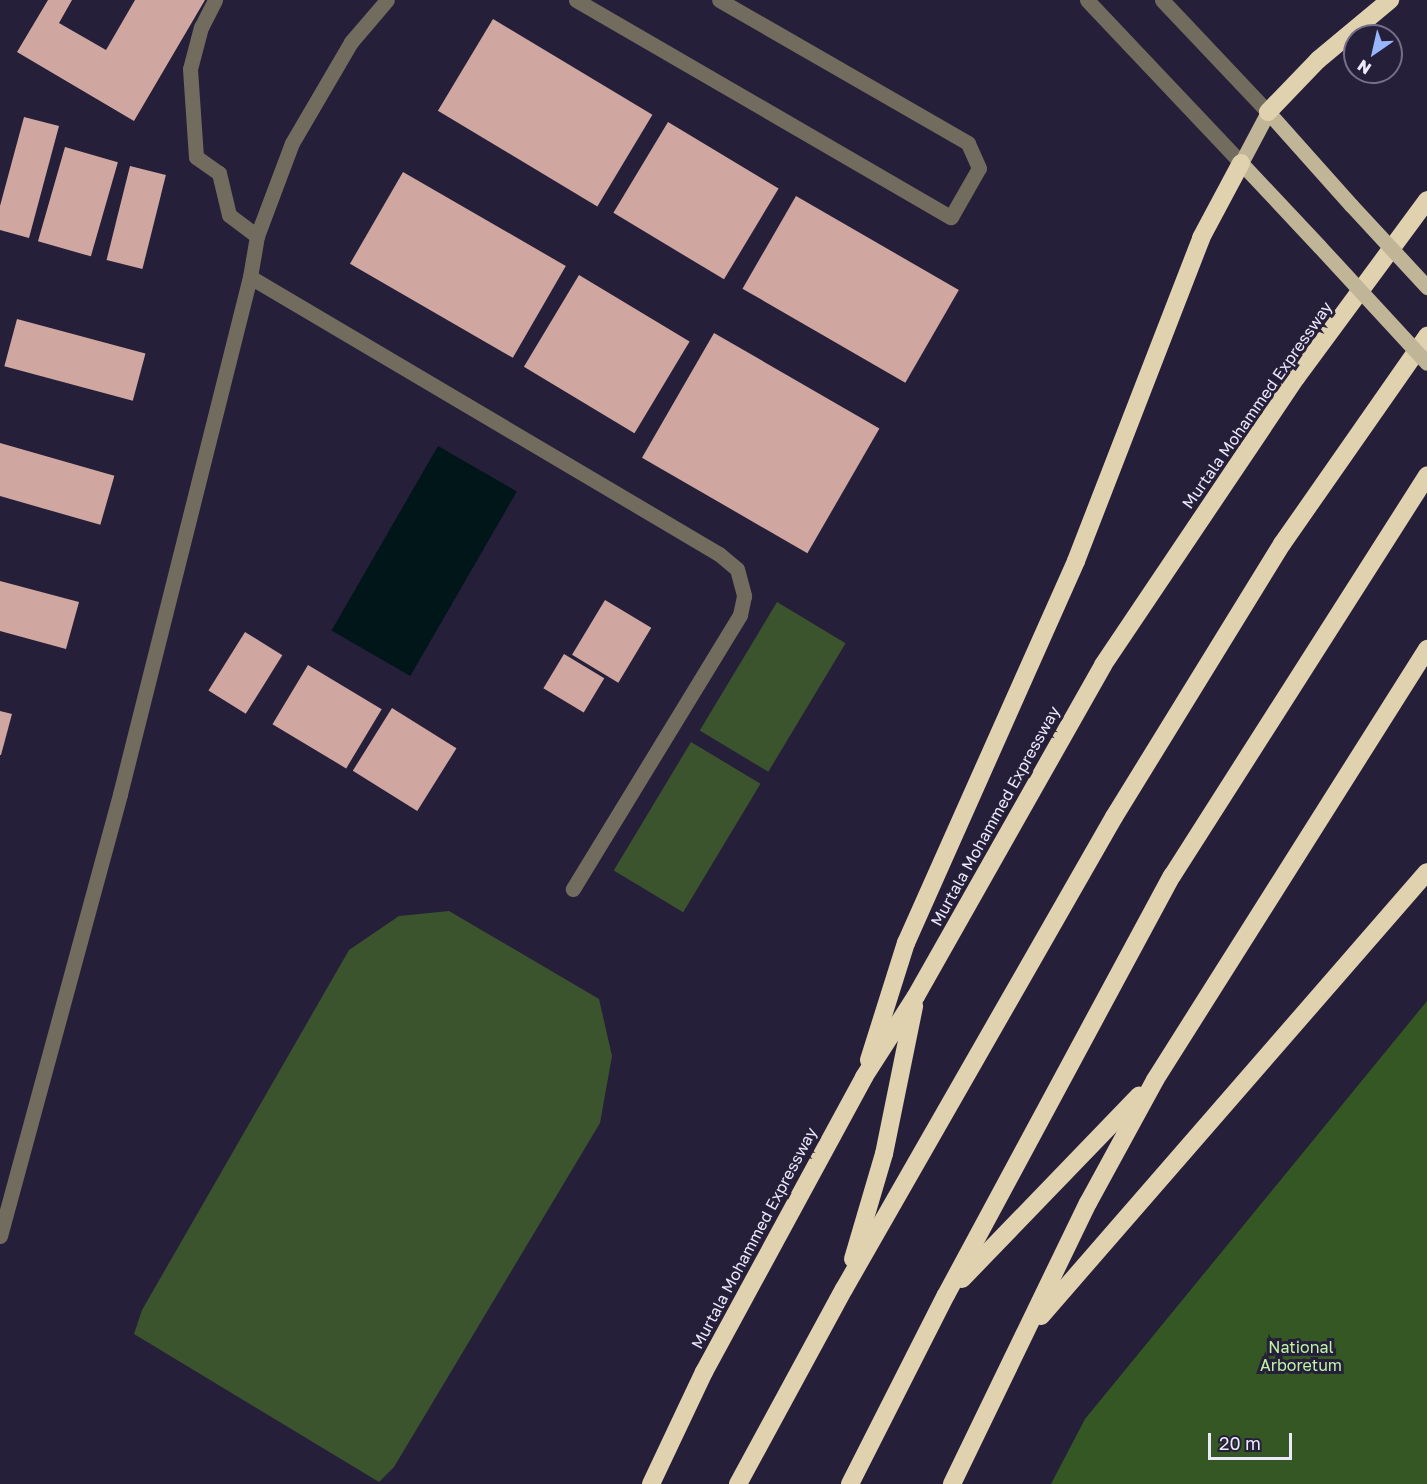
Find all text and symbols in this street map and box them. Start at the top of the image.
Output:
north arrow [1343,24,1403,84]
text: N [1353,56,1375,79]
street label: Murtala Mohammed Expressway [1178,298,1336,512]
street label: Murtala Mohammed Expressway [926,703,1064,929]
street label: Murtala Mohammed Expressway [687,1124,821,1352]
park label: National Arboretum [1260,1337,1342,1375]
scale bar [1211,1421,1295,1459]
text: 20 m [1219,1432,1261,1454]

